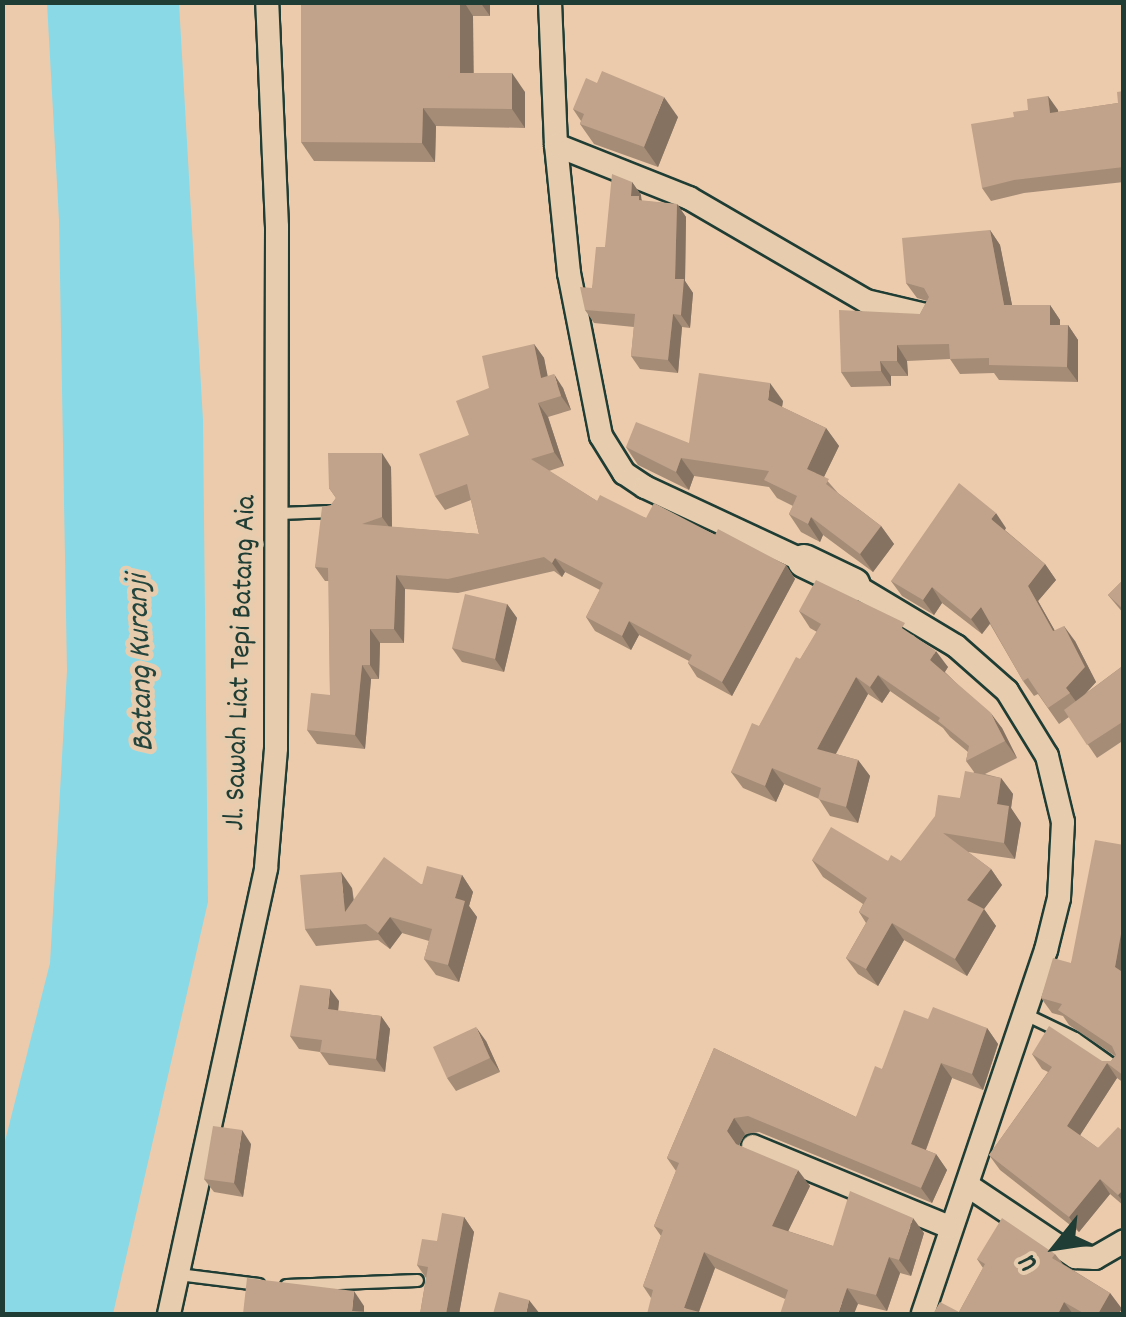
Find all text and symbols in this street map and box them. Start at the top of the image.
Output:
street label: Jl. Sawah Liat Tepi Batang Aia [219,495,267,831]
water label: Batang Kuranji [121,574,165,752]
north arrow [1006,1197,1106,1297]
text: U [1009,1246,1051,1278]

